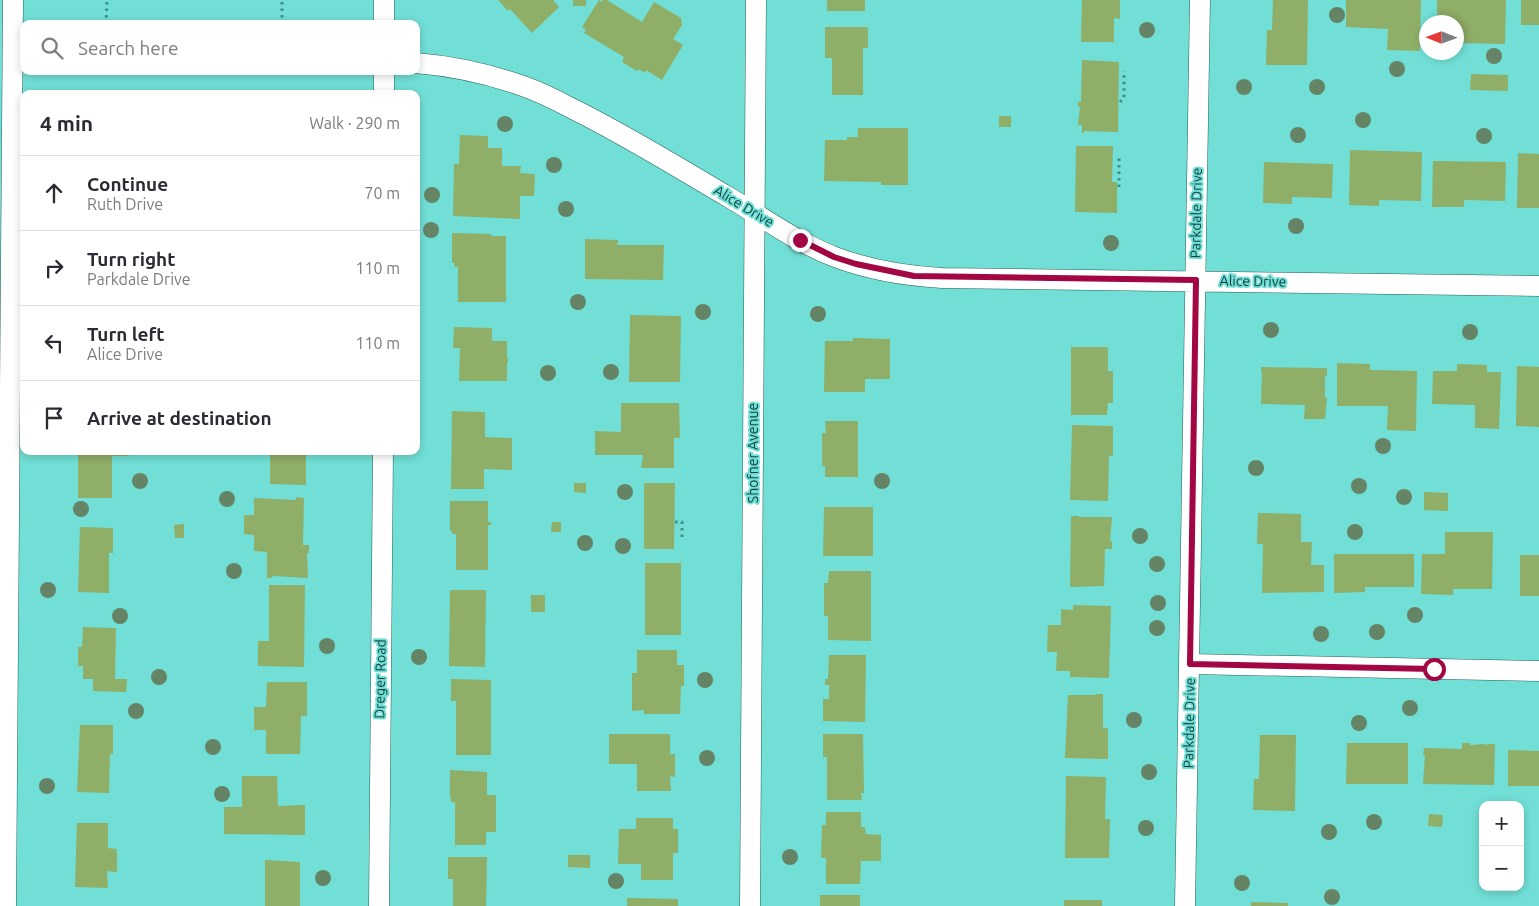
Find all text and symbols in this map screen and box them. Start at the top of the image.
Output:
north arrow [1419,15,1464,60]
search box [20,20,420,75]
icon: search [38,34,66,62]
text: Search here [78,37,178,59]
text: 4 min [40,111,93,135]
text: Walk · 290 m [309,114,400,132]
street label: Parkdale Drive [1187,168,1205,258]
text: Continue [87,173,168,195]
icon: ahead [40,179,68,207]
street label: Alice Drive [711,182,777,230]
text: 70 m [364,184,400,202]
text: Ruth Drive [87,195,163,213]
route end [789,229,812,252]
text: Turn right [87,248,175,270]
icon: right [40,254,68,282]
text: 110 m [355,259,400,277]
text: Parkdale Drive [87,270,191,288]
street label: Alice Drive [1220,272,1286,290]
text: Turn left [87,323,165,345]
icon: left [40,329,68,357]
text: 110 m [355,334,400,352]
text: Alice Drive [87,345,163,363]
street label: Shofner Avenue [745,403,761,503]
icon: arrive [40,404,68,432]
text: Arrive at destination [87,407,272,429]
street label: Dreger Road [371,639,389,719]
route start [1423,658,1446,681]
street label: Parkdale Drive [1180,678,1198,768]
map controls [1479,801,1524,891]
button: + [1479,801,1524,846]
button: − [1479,846,1524,891]

